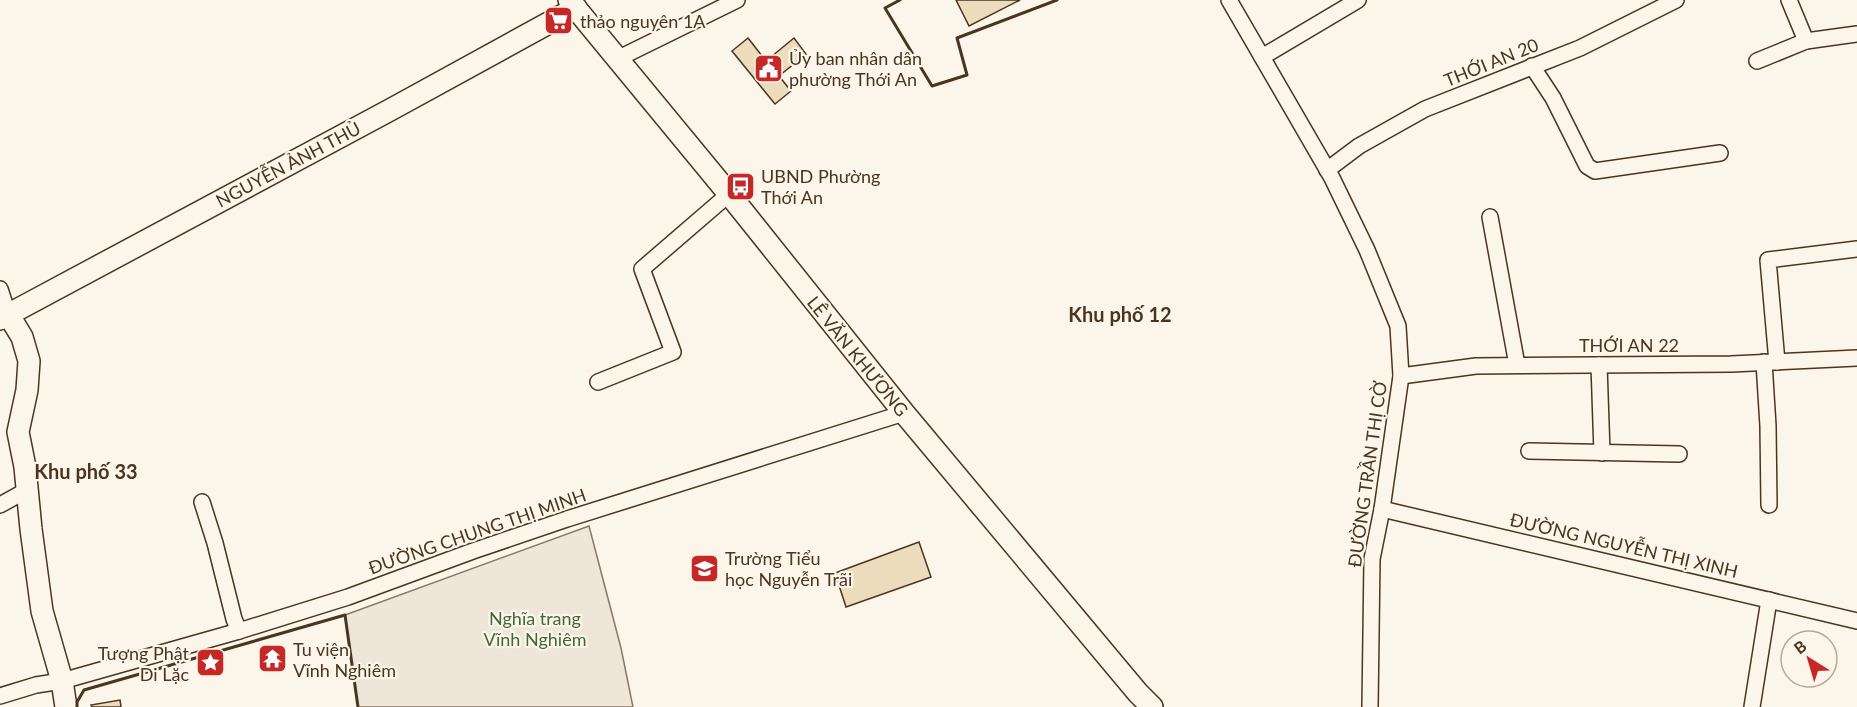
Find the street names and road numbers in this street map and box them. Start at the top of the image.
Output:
street label: THỚI AN 20 [1440,33,1542,91]
street label: NGUYỄN ẢNH THỦ [211,116,364,211]
street label: LÊ VĂN KHƯƠNG [803,292,913,420]
street label: THỚI AN 22 [1579,334,1679,356]
street label: ĐƯỜNG TRẦN THỊ CỜ [1343,379,1391,569]
street label: ĐƯỜNG CHUNG THỊ MINH [365,483,589,579]
street label: ĐƯỜNG NGUYỄN THỊ XINH [1508,507,1740,582]

